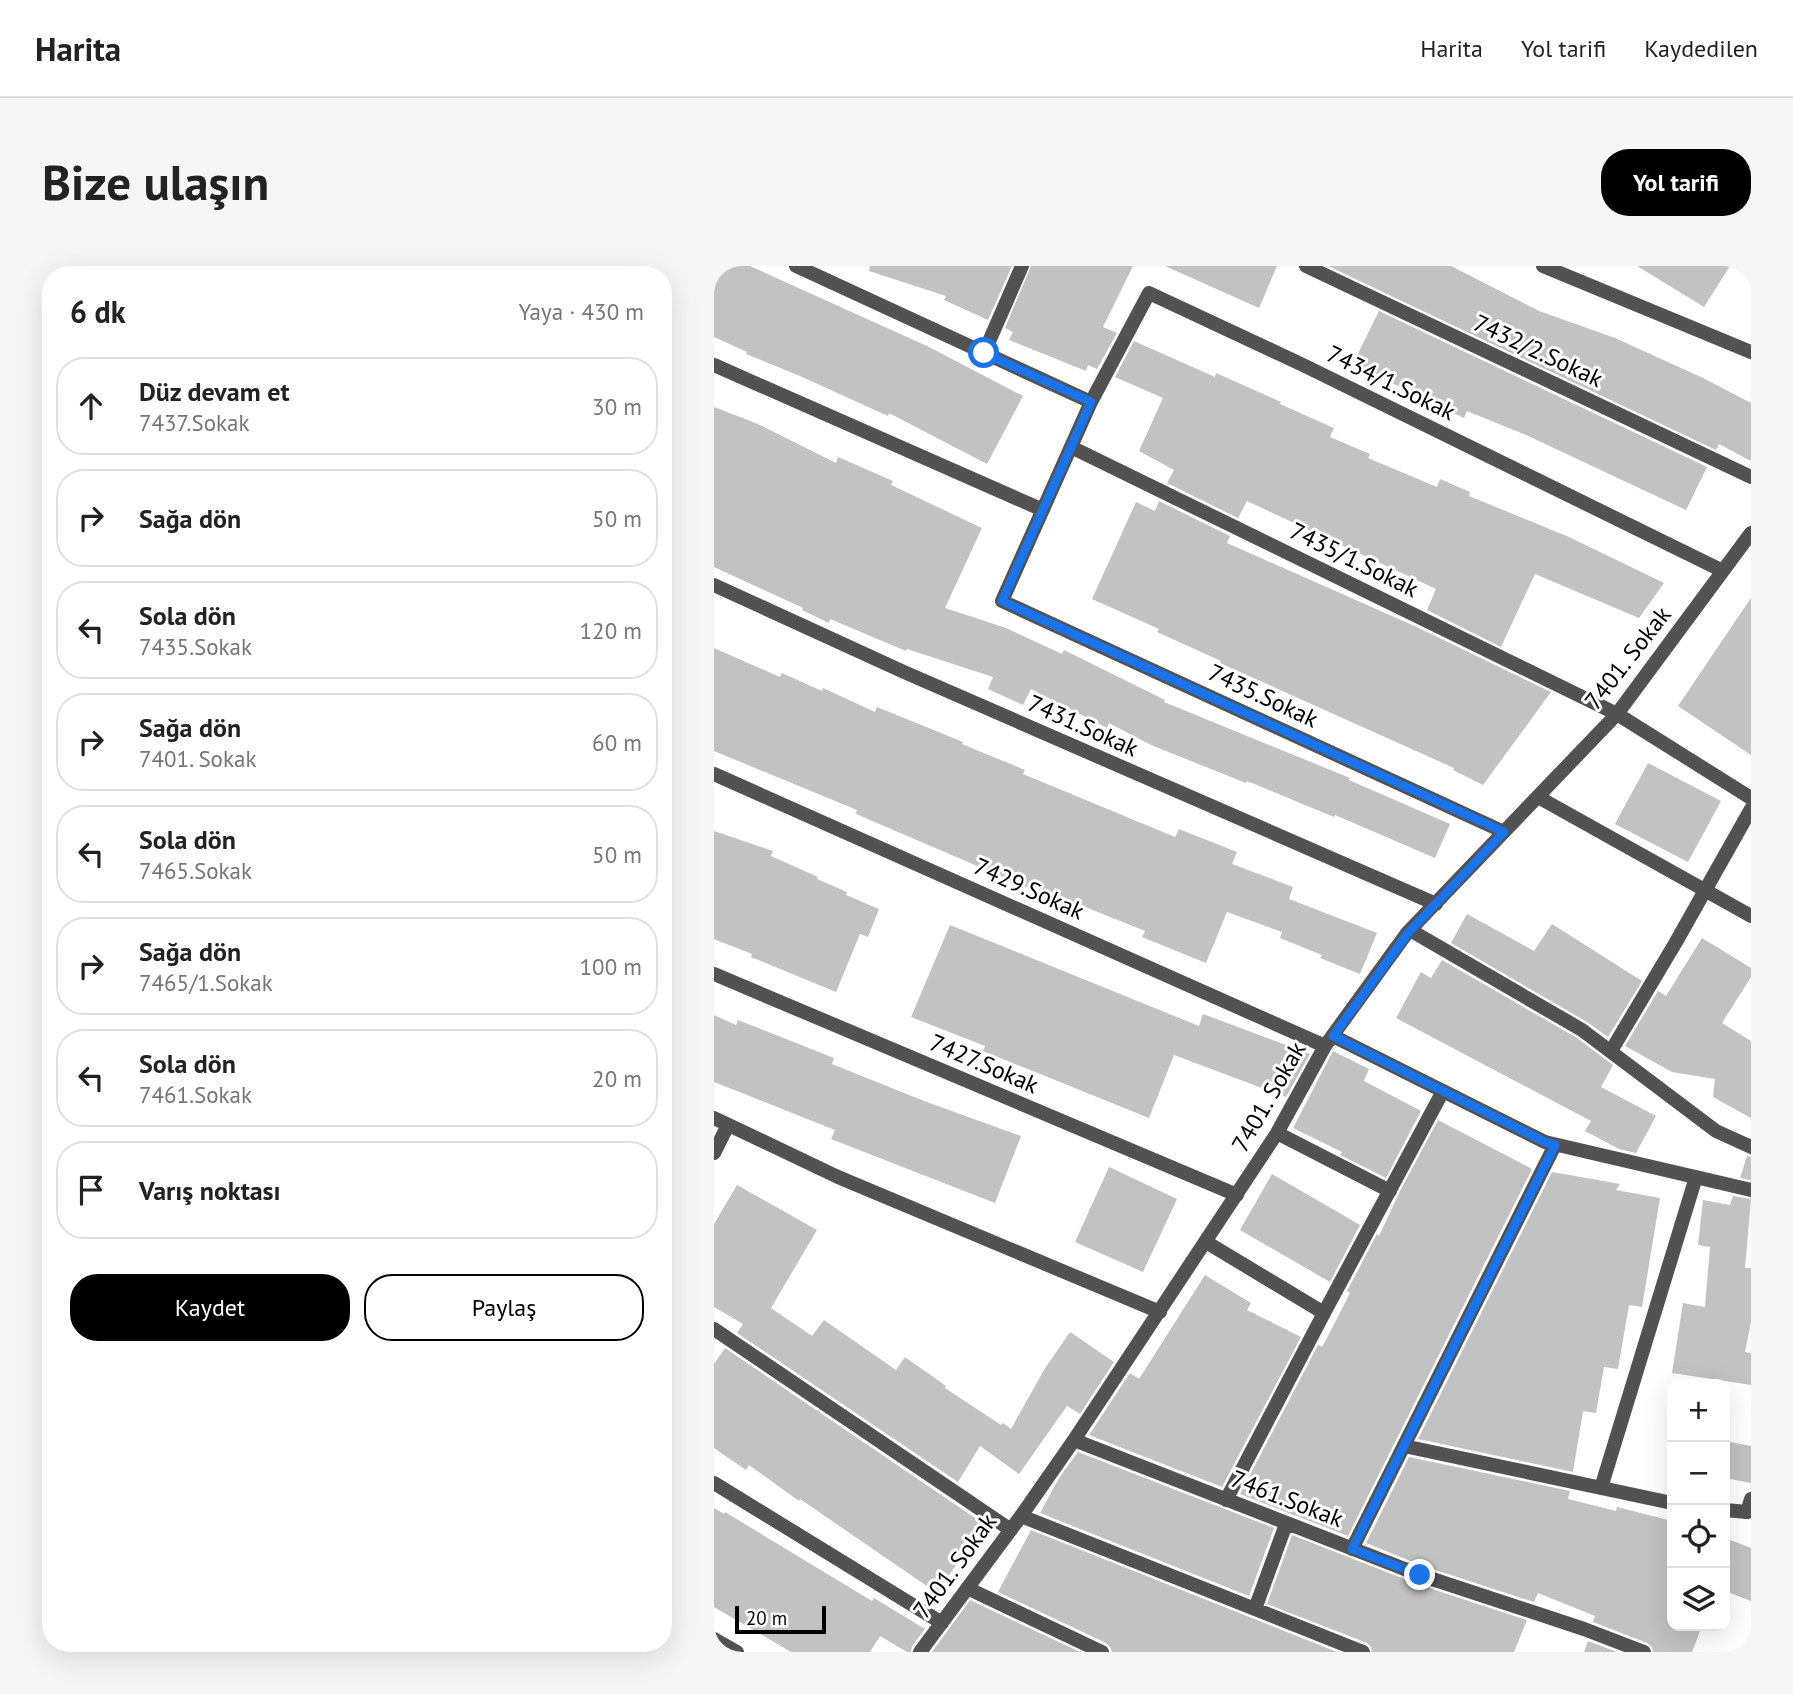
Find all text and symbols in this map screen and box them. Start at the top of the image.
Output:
text: Harita [35,27,121,70]
text: Harita [1420,33,1483,64]
text: Yol tarifi [1521,33,1606,64]
text: Kaydedilen [1644,33,1758,64]
button: Yol tarifi [1601,149,1751,216]
text: Bize ulaşın [42,150,269,214]
text: 6 dk [70,292,126,331]
text: Yaya · 430 m [518,297,644,326]
street label: 7432/2.Sokak [1468,307,1608,394]
route start [968,337,999,368]
street label: 7434/1.Sokak [1322,338,1461,427]
text: Düz devam et [139,375,289,408]
icon: ahead [72,387,110,425]
text: 30 m [592,392,642,421]
text: 7437.Sokak [139,408,250,437]
icon: right [72,499,110,537]
text: Sağa dön [139,502,241,535]
text: 50 m [592,504,642,533]
street label: 7435/1.Sokak [1285,515,1424,604]
text: Sola dön [139,599,236,632]
street label: 7401. Sokak [1578,599,1678,716]
icon: left [72,611,110,649]
text: 120 m [580,616,642,645]
text: 7435.Sokak [139,632,252,661]
street label: 7435.Sokak [1203,657,1324,735]
street label: 7431.Sokak [1023,687,1144,764]
text: Sağa dön [139,711,241,744]
icon: right [72,723,110,761]
text: 60 m [592,728,642,757]
text: 7401. Sokak [139,744,256,773]
text: Sola dön [139,823,236,856]
icon: left [72,835,110,873]
text: 50 m [592,840,642,869]
street label: 7429.Sokak [969,850,1090,927]
text: 7465.Sokak [139,856,252,885]
text: Sağa dön [139,935,241,968]
icon: right [72,947,110,985]
text: 100 m [580,952,642,981]
text: 7465/1.Sokak [139,968,273,997]
street label: 7427.Sokak [925,1027,1044,1101]
street label: 7401. Sokak [1225,1036,1313,1158]
text: Sola dön [139,1047,236,1080]
icon: left [72,1059,110,1097]
text: 20 m [592,1064,642,1093]
text: 7461.Sokak [139,1080,252,1109]
icon: arrive [72,1171,110,1209]
text: Varış noktası [139,1174,281,1207]
button: Kaydet [70,1274,350,1341]
button: Paylaş [364,1274,644,1341]
map controls [1667,1379,1730,1631]
button: + [1667,1379,1730,1442]
button: − [1667,1442,1730,1505]
street label: 7461.Sokak [1227,1463,1348,1534]
button: locate [1667,1505,1730,1568]
street label: 7401. Sokak [906,1507,1003,1624]
route end [1404,1559,1435,1590]
button: layers [1667,1568,1730,1631]
scale bar [735,1603,826,1635]
text: 20 m [746,1606,787,1630]

